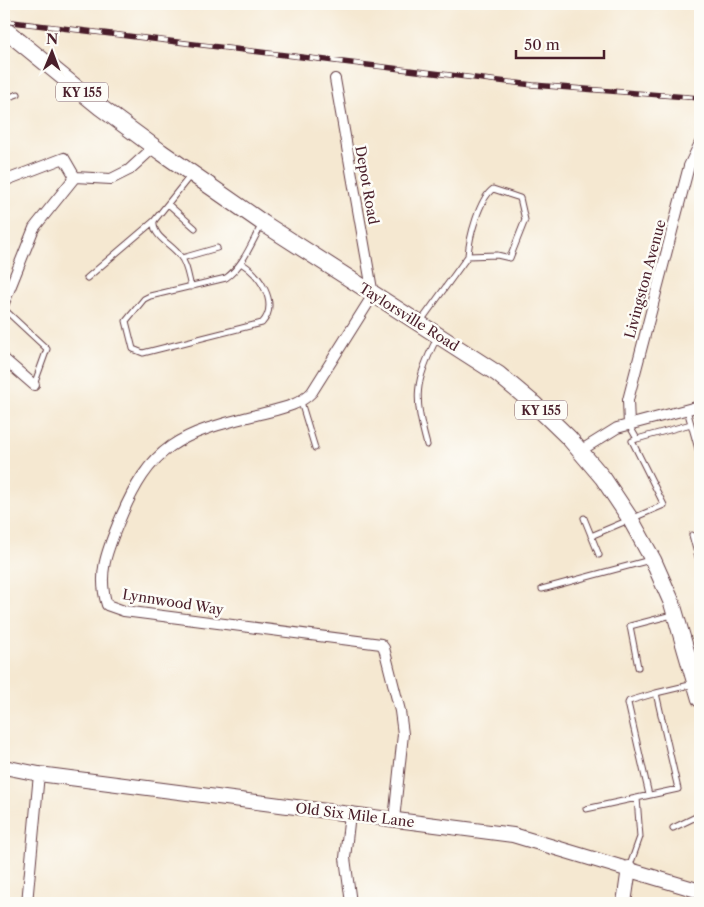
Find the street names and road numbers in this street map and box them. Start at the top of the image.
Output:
road number: KY 155 [56,82,108,101]
street label: Depot Road [351,144,383,226]
street label: Livingston Avenue [620,217,670,340]
street label: Taylorsville Road [356,279,463,355]
road number: KY 155 [515,400,567,420]
street label: Lynnwood Way [121,585,225,619]
street label: Old Six Mile Lane [295,799,416,831]

